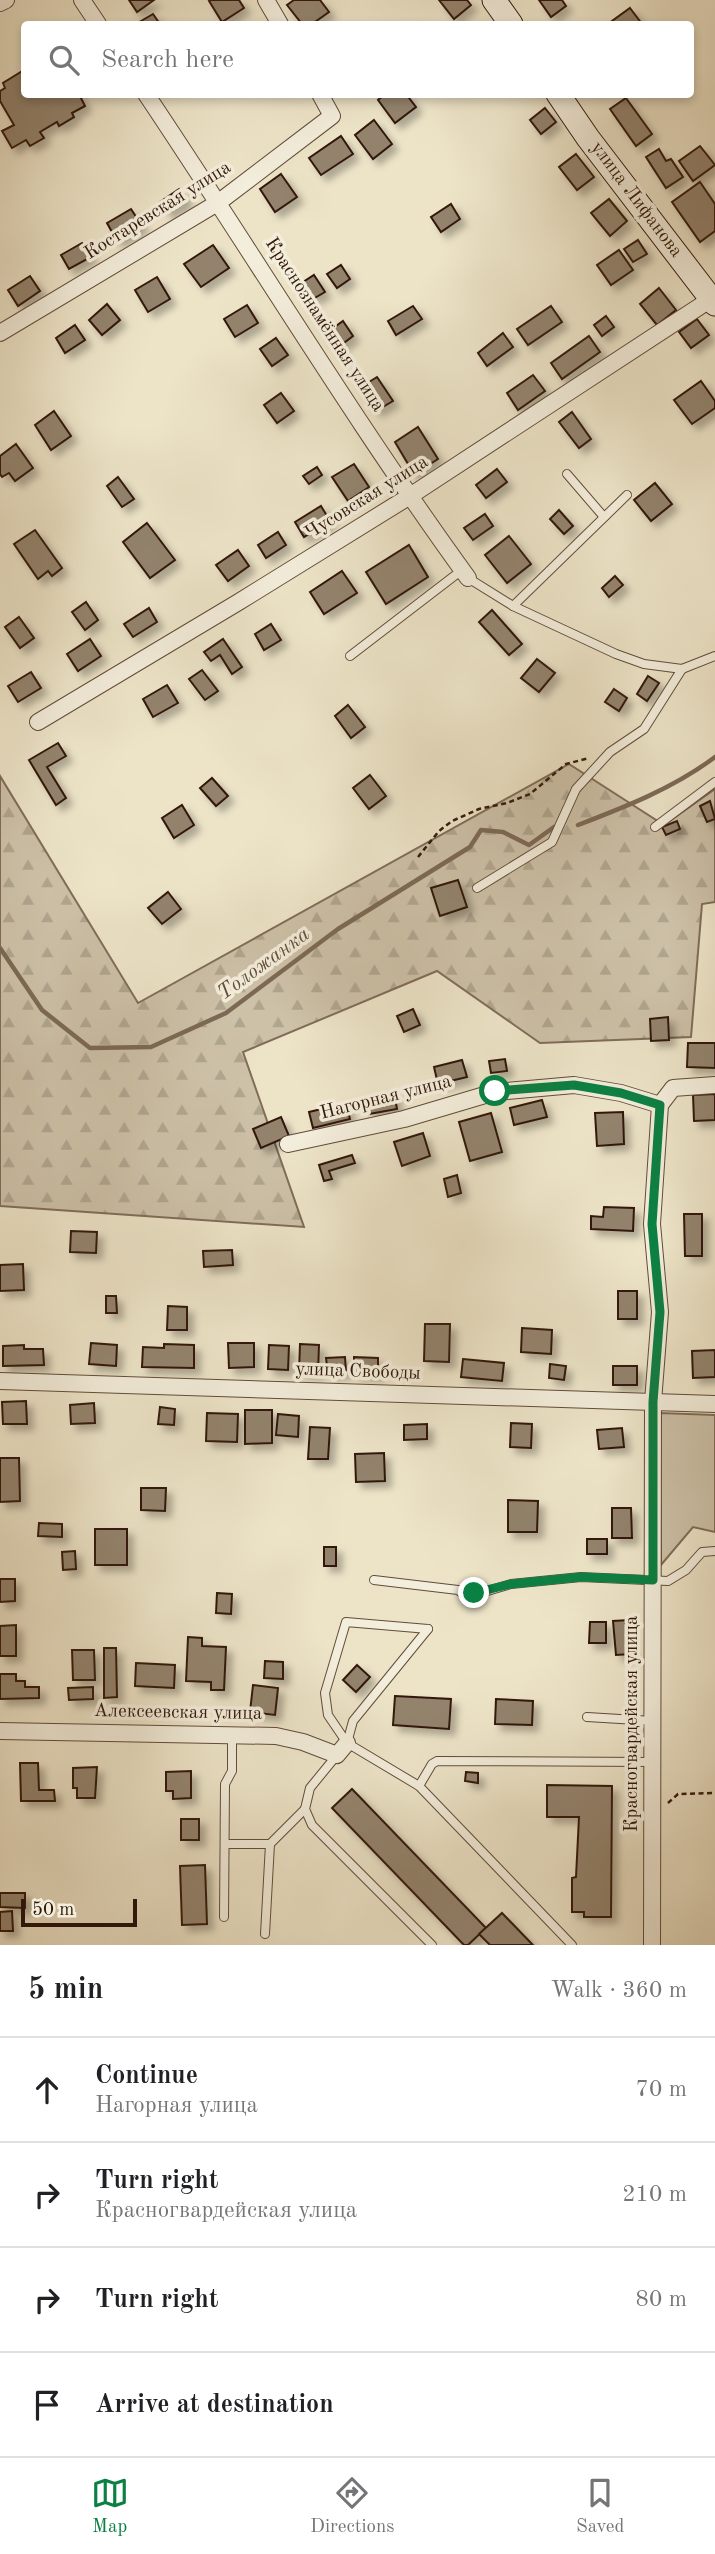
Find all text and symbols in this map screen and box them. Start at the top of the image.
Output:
search box [21,21,694,98]
icon: search [45,41,83,79]
text: Search here [101,47,234,73]
street label: улица Лифанова [587,139,686,262]
street label: Костаревская улица [81,158,235,264]
street label: Краснознамённая улица [261,235,388,416]
street label: Чусовская улица [302,452,432,543]
water label: Толожанка [214,924,314,1004]
street label: Нагорная улица [318,1072,454,1123]
route start [479,1075,510,1106]
street label: улица Свободы [295,1360,421,1384]
route end [458,1577,489,1608]
street label: Красногвардейская улица [623,1615,642,1832]
street label: Алексеевская улица [94,1702,263,1724]
scale bar [21,1896,136,1928]
text: 50 m [32,1901,74,1920]
text: 5 min [28,1975,103,2005]
text: Walk · 360 m [551,1979,687,2002]
text: Continue [95,2063,198,2089]
icon: ahead [28,2071,66,2109]
text: 70 m [636,2078,687,2101]
text: Нагорная улица [95,2094,258,2117]
text: Turn right [95,2168,218,2194]
icon: right [28,2176,66,2214]
text: 210 m [622,2183,687,2206]
text: Красногвардейская улица [95,2199,357,2222]
icon: right [28,2281,66,2319]
text: Turn right [95,2287,218,2313]
text: 80 m [636,2288,687,2311]
icon: arrive [28,2386,66,2424]
text: Arrive at destination [95,2392,334,2418]
tab: Map [91,2474,129,2539]
tab: Directions [310,2474,395,2539]
tab: Saved [576,2474,624,2539]

